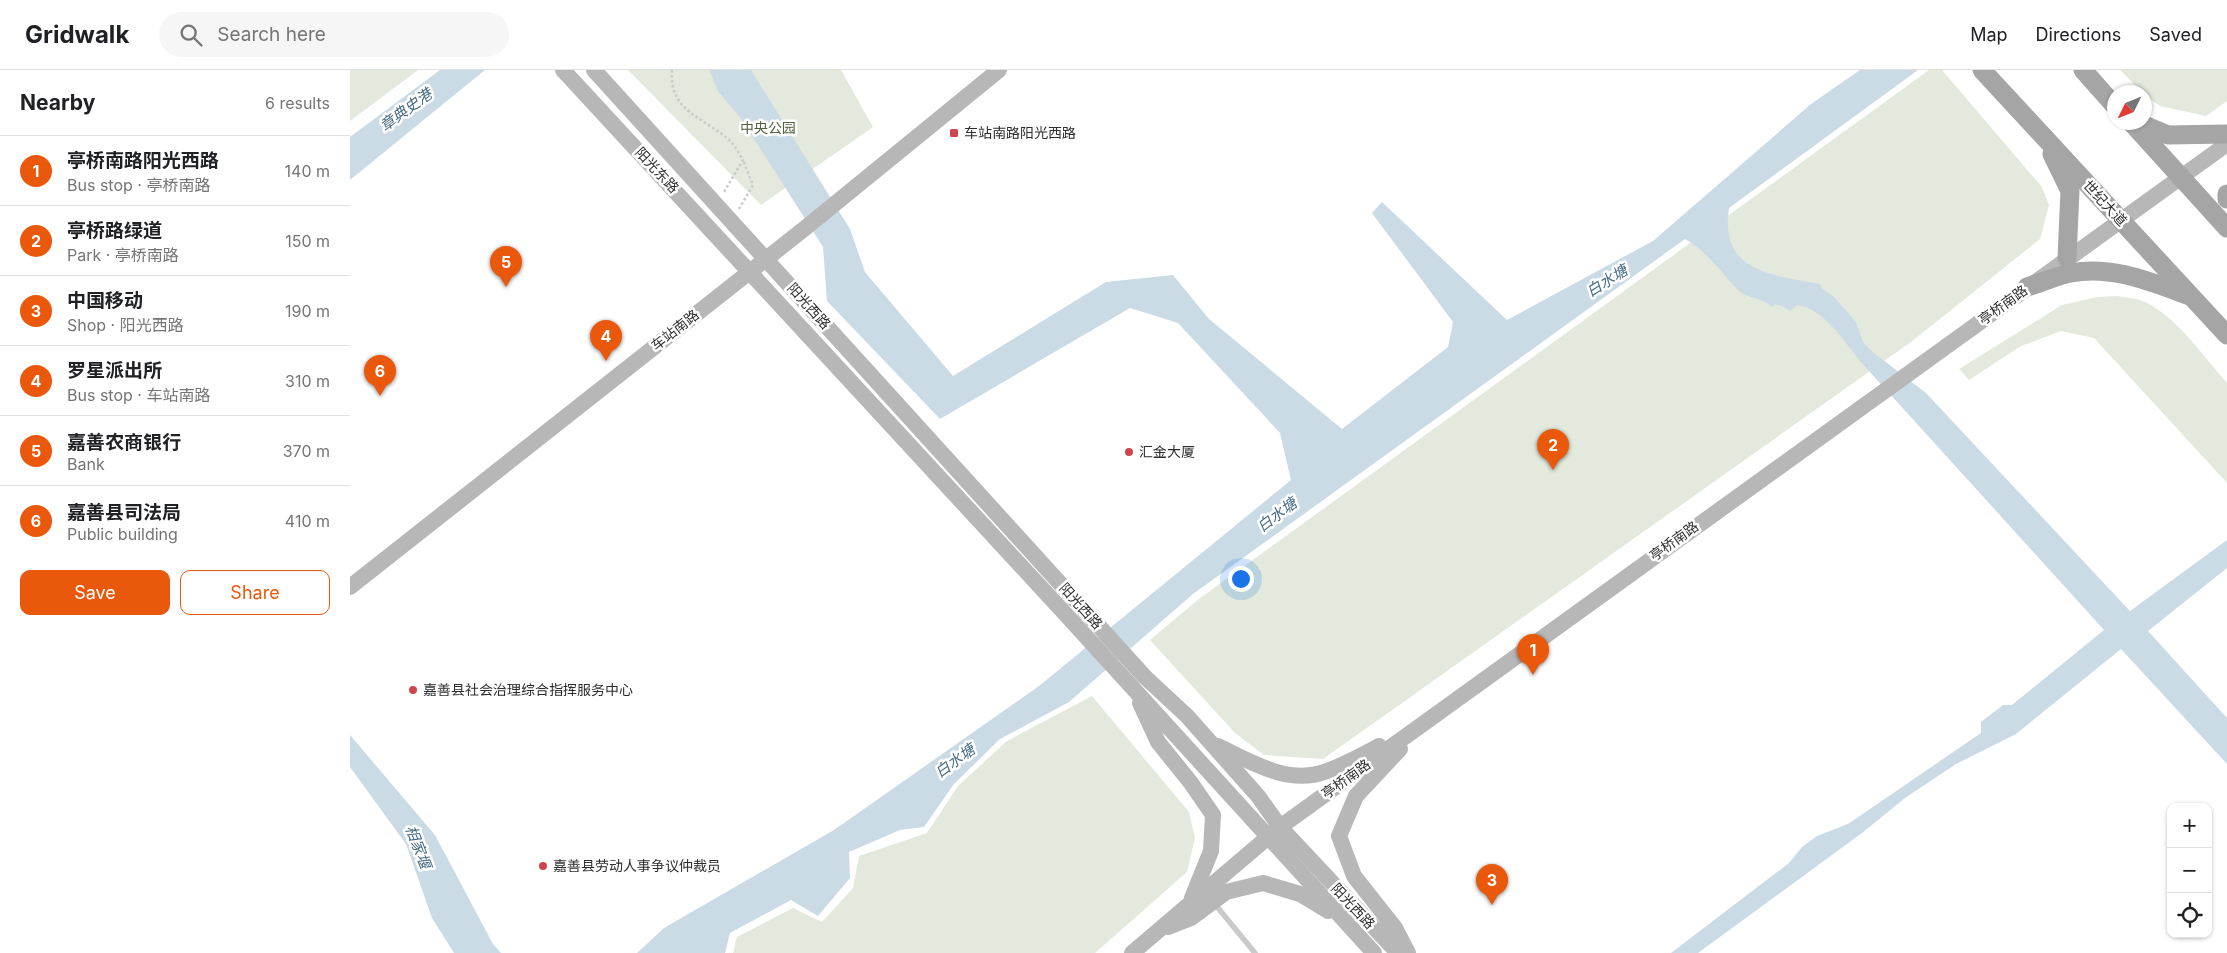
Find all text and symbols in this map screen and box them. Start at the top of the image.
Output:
search box [159,12,509,57]
text: Gridwalk [25,20,129,49]
icon: search [177,21,205,49]
text: Search here [217,23,326,46]
text: Map [1970,24,2008,45]
text: Directions [2036,24,2121,45]
text: Saved [2149,24,2202,45]
water label: 章典史港 [376,83,437,135]
north arrow [2107,85,2152,130]
text: Nearby [20,90,95,115]
text: 6 results [265,93,330,113]
park label: 中央公园 [740,119,796,136]
place label: 车站南路阳光西路 [964,124,1076,141]
marker: 车站南路阳光西路 [948,127,960,139]
street label: 阳光东路 [632,143,683,196]
text: 亭桥南路阳光西路 [67,149,219,172]
text: 1 [33,161,39,181]
text: 140 m [285,161,330,181]
text: Bus stop · 亭桥南路 [67,175,210,195]
street label: 世纪大道 [2080,176,2131,229]
text: 亭桥路绿道 [67,219,162,242]
text: 2 [31,231,41,251]
text: 150 m [285,231,330,251]
text: Park · 亭桥南路 [67,245,179,265]
pin: 5 [490,246,522,287]
water label: 白水塘 [1583,259,1633,301]
street label: 阳光西路 [784,279,834,332]
street label: 亭桥南路 [1975,281,2030,328]
text: 中国移动 [67,289,143,312]
text: 3 [31,301,41,321]
text: 190 m [285,301,330,321]
street label: 车站南路 [647,306,702,354]
text: Shop · 阳光西路 [67,315,184,335]
pin: 4 [590,320,622,361]
pin: 6 [364,355,396,396]
text: 罗星派出所 [67,359,162,382]
text: 4 [31,371,41,391]
text: 310 m [285,371,330,391]
text: Bus stop · 车站南路 [67,385,210,405]
pin: 2 [1537,429,1569,470]
text: 嘉善农商银行 [67,431,181,454]
text: 5 [31,441,41,461]
text: 370 m [283,441,330,461]
place label: 汇金大厦 [1139,443,1195,460]
marker: 汇金大厦 [1123,446,1135,458]
text: Bank [67,454,105,474]
water label: 白水塘 [1253,492,1303,536]
text: 嘉善县司法局 [67,501,181,524]
text: 6 [31,511,41,531]
text: 410 m [285,511,330,531]
street label: 亭桥南路 [1646,517,1701,564]
text: Public building [67,524,178,544]
your location [1228,566,1254,592]
button: Save [20,570,170,615]
button: Share [180,570,330,615]
street label: 阳光西路 [1056,579,1106,632]
pin: 1 [1517,634,1549,675]
place label: 嘉善县社会治理综合指挥服务中心 [423,681,633,698]
marker: 嘉善县社会治理综合指挥服务中心 [407,684,419,696]
water label: 白水塘 [931,738,981,782]
street label: 亭桥南路 [1318,755,1373,802]
map controls [2167,803,2212,938]
button: + [2167,803,2212,848]
water label: 相家堰 [402,822,436,874]
button: − [2167,848,2212,893]
place label: 嘉善县劳动人事争议仲裁员 [553,857,721,874]
marker: 嘉善县劳动人事争议仲裁员 [537,860,549,872]
pin: 3 [1476,864,1508,905]
street label: 阳光西路 [1328,879,1379,932]
button: locate [2167,893,2212,938]

